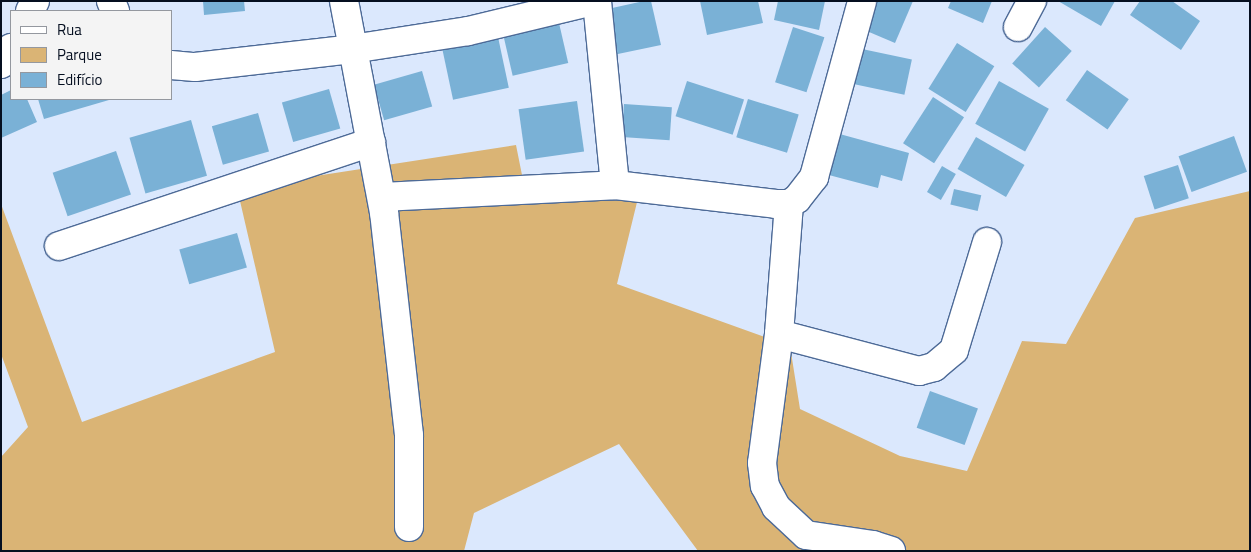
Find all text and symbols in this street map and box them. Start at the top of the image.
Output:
legend [10,10,172,100]
text: Rua [57,18,82,41]
text: Parque [57,43,102,66]
text: Edifício [57,68,102,91]

